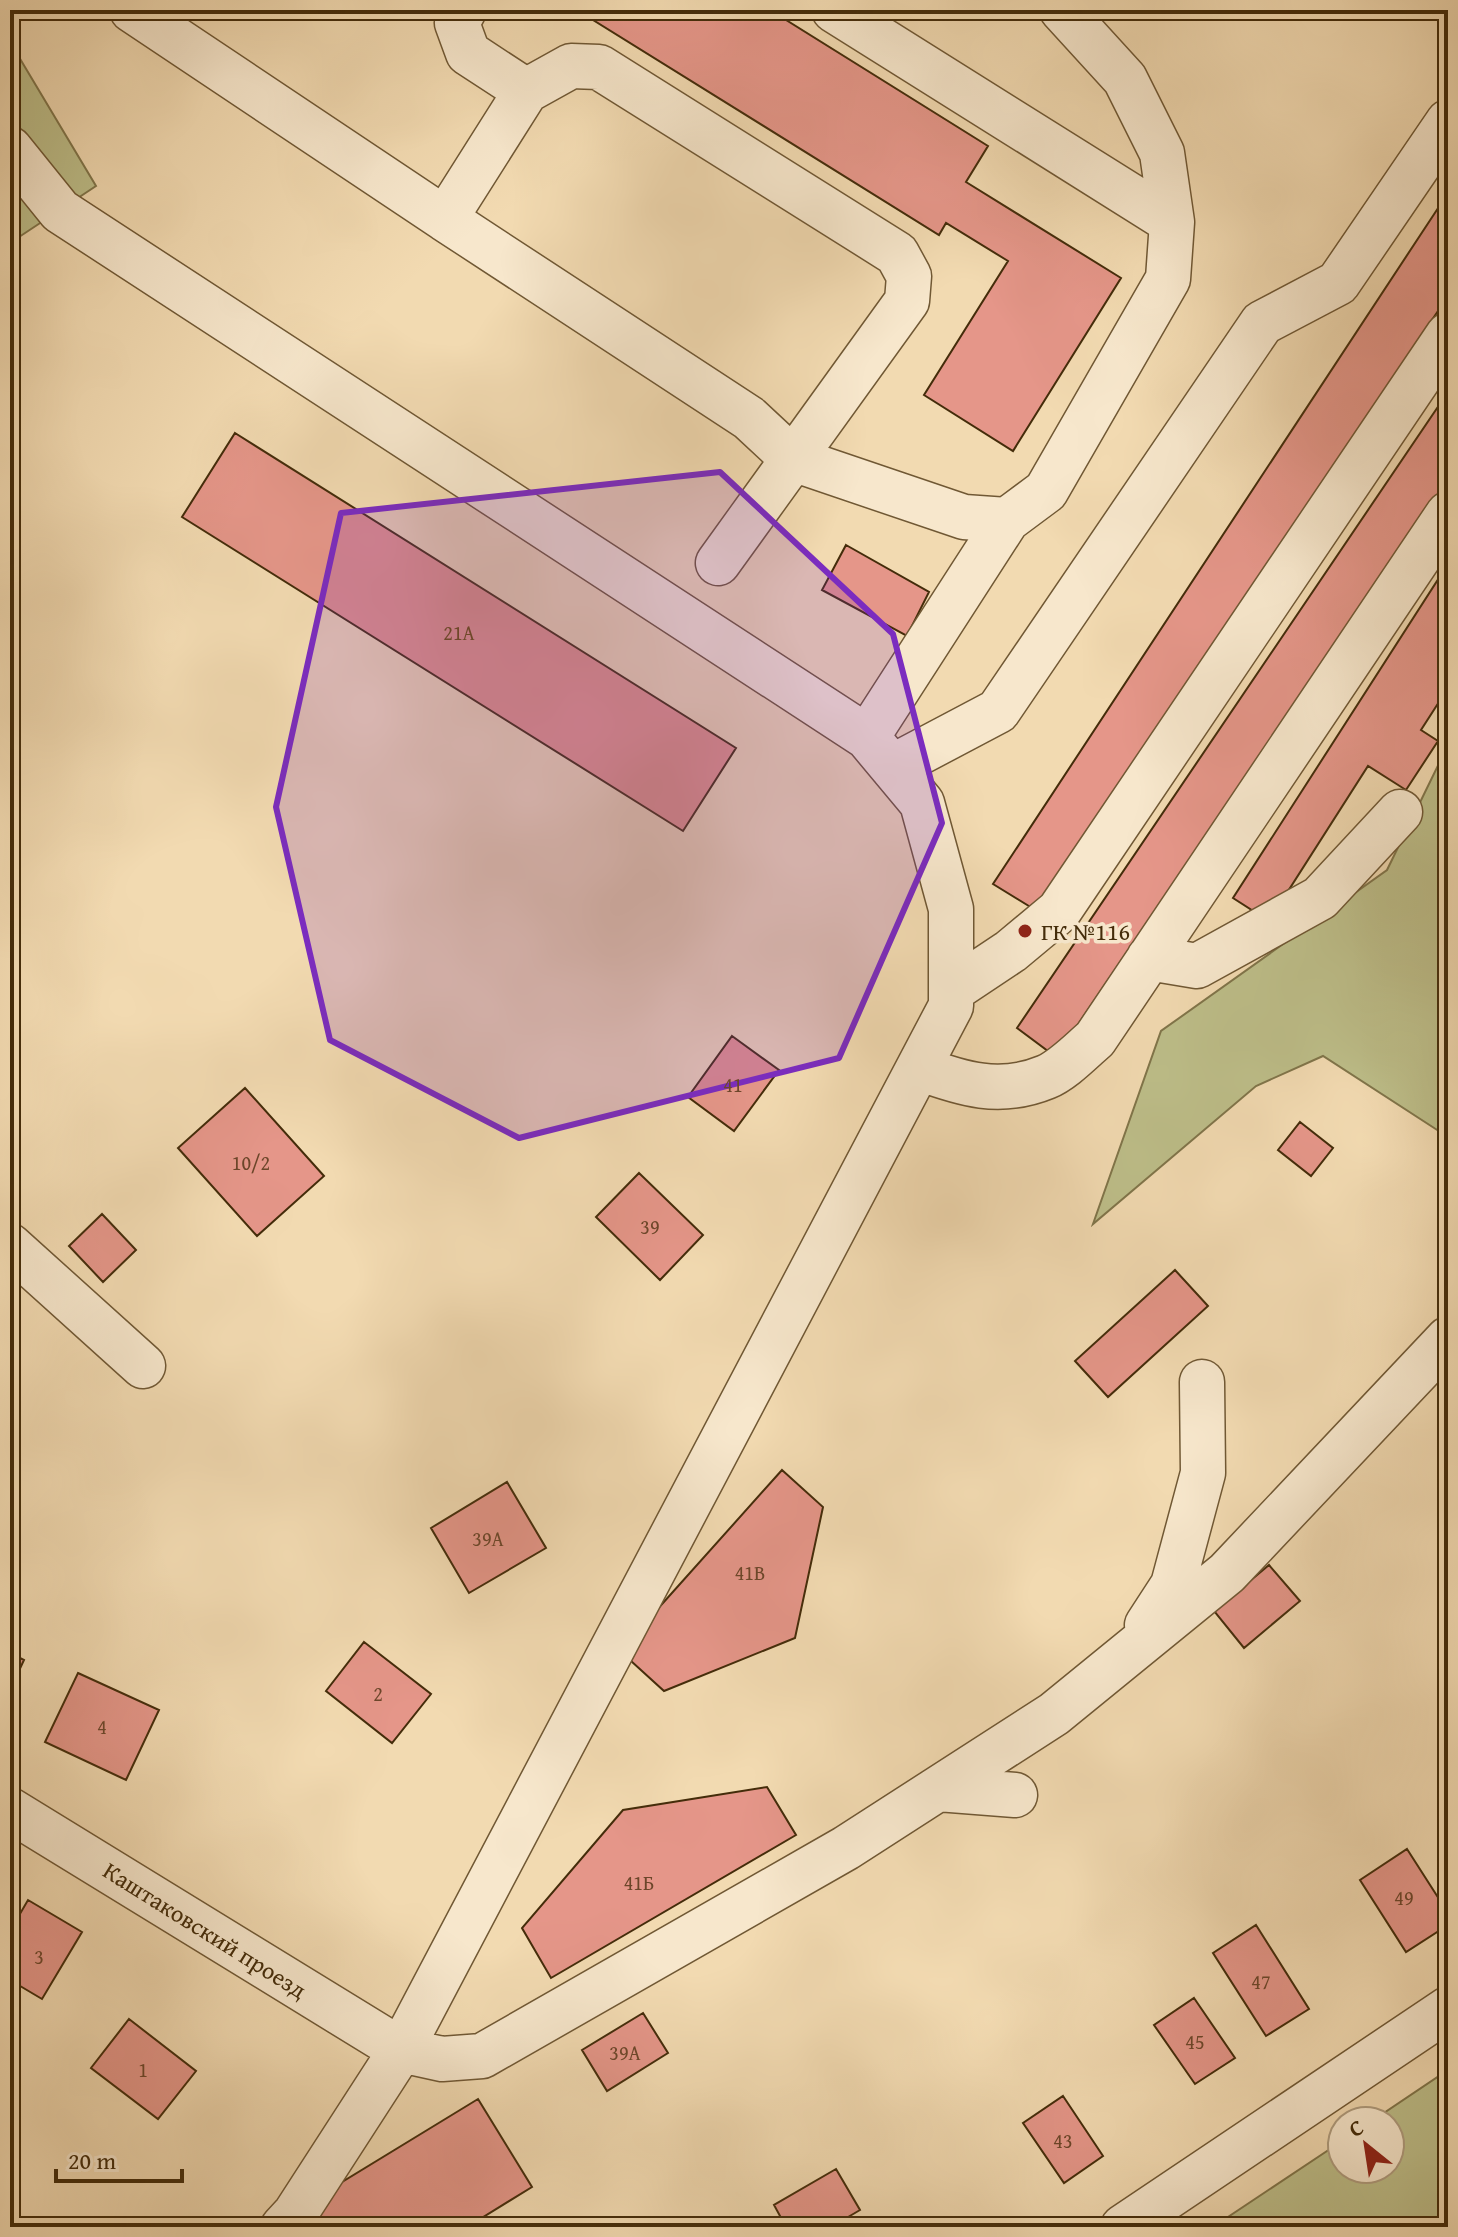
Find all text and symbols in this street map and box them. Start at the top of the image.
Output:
house number: 21А [443,618,475,647]
place label: ГК №116 [1041,914,1130,949]
marker: ГК №116 [1016,922,1034,940]
house number: 41 [723,1070,743,1099]
house number: 10/2 [232,1148,270,1177]
house number: 39 [640,1212,660,1241]
house number: 39А [472,1524,504,1553]
house number: 41В [735,1558,765,1587]
house number: 2 [373,1679,383,1708]
house number: 4 [97,1712,107,1741]
street label: Каштаковский проезд [96,1853,314,2007]
house number: 41Б [624,1868,654,1897]
house number: 49 [1394,1883,1414,1912]
house number: 3 [34,1942,44,1971]
house number: 47 [1251,1967,1271,1996]
house number: 45 [1185,2027,1205,2056]
house number: 39А [609,2038,641,2067]
house number: 1 [138,2055,148,2084]
north arrow [1326,2105,1406,2185]
text: С [1343,2111,1369,2145]
house number: 43 [1053,2126,1073,2155]
scale bar [56,2133,182,2183]
text: 20 m [68,2143,116,2178]

